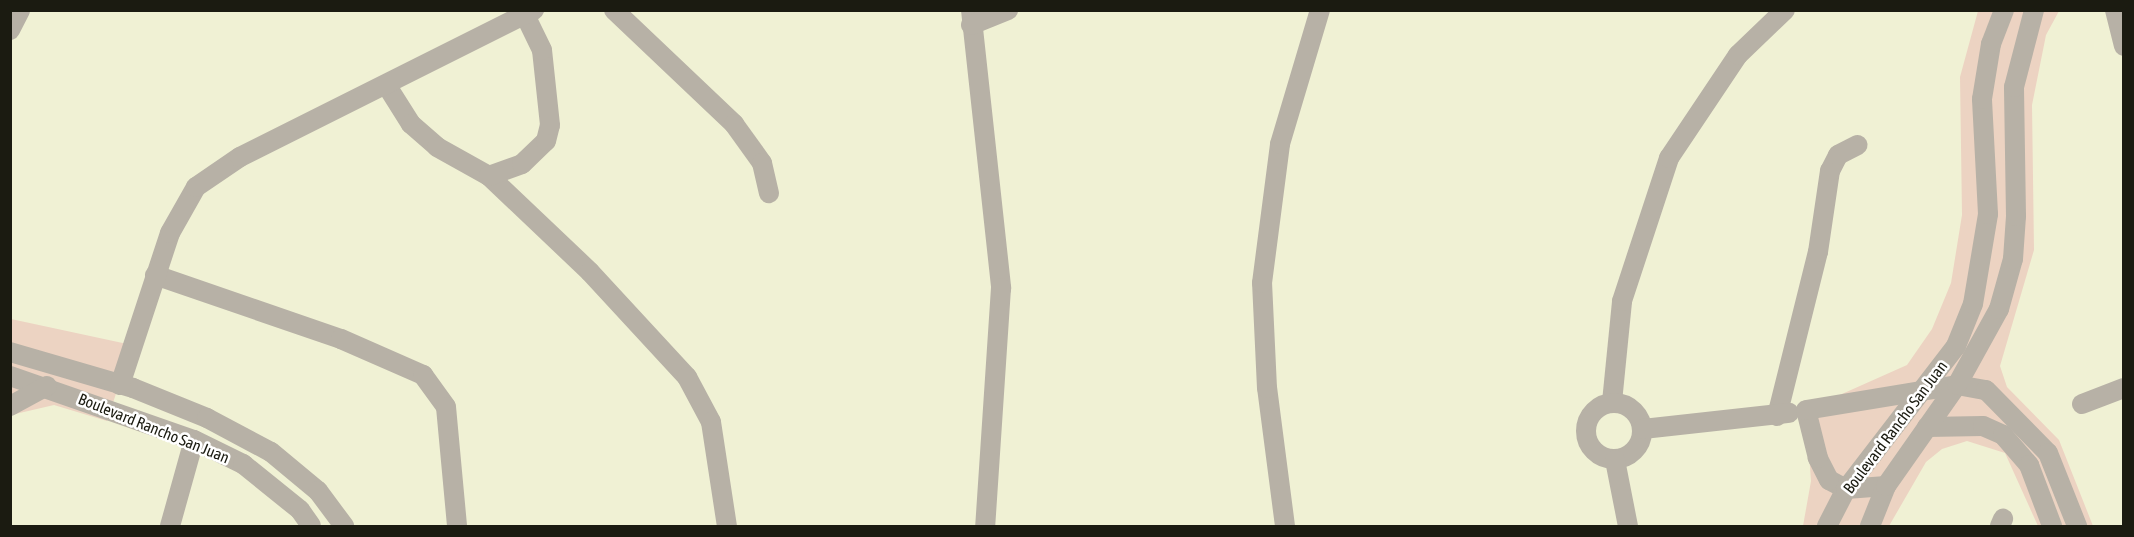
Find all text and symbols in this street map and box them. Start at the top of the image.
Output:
street label: Boulevard Rancho San Juan [1839,357,1951,497]
street label: Boulevard Rancho San Juan [76,389,232,467]

